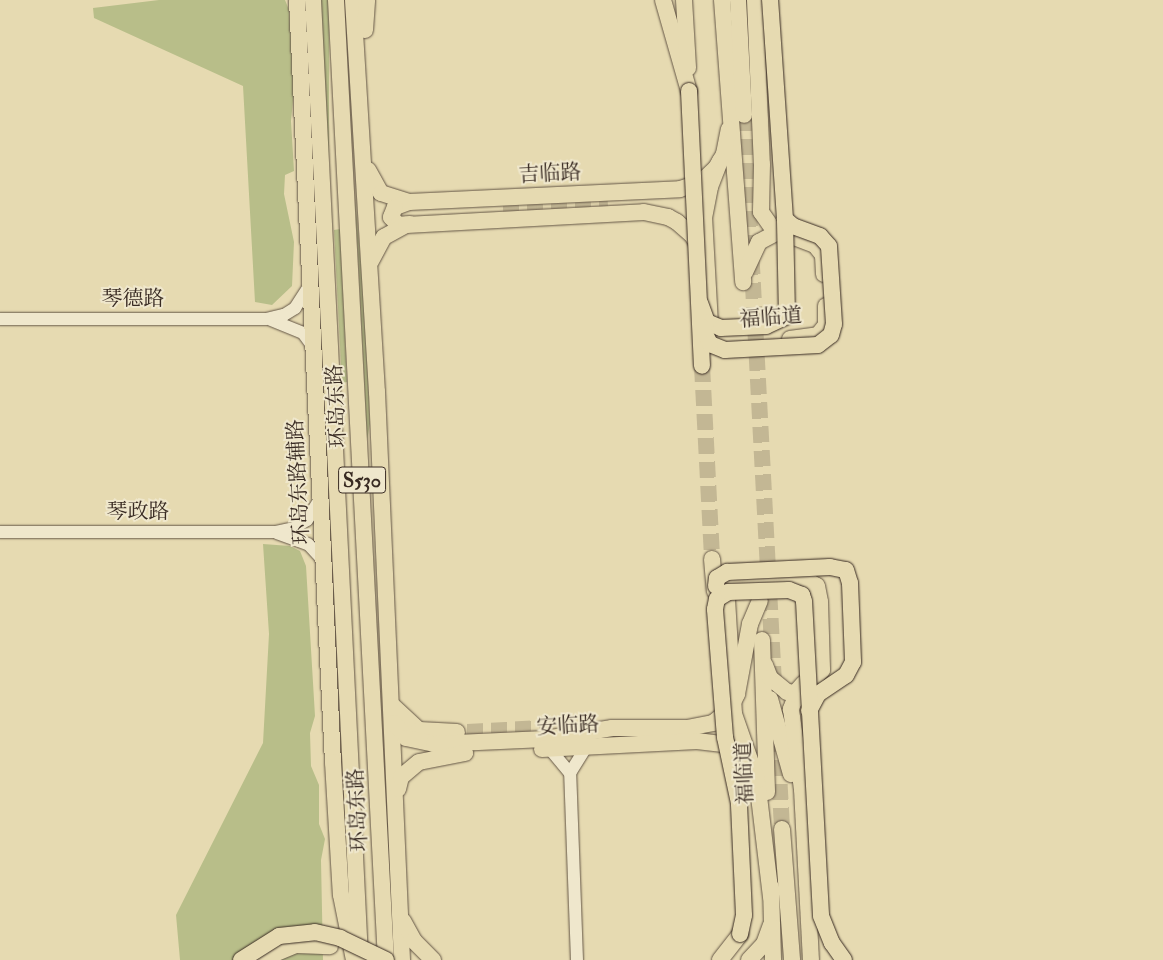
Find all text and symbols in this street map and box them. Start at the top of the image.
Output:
street label: 吉临路 [518,160,582,188]
street label: 琴德路 [102,286,164,312]
street label: 福临道 [739,303,803,333]
street label: 环岛东路 [322,363,352,449]
street label: 环岛东路辅路 [283,418,315,546]
road number: S530 [337,462,387,498]
street label: 琴政路 [107,499,169,525]
street label: 安临路 [536,712,600,740]
street label: 福临道 [731,741,759,805]
street label: 环岛东路 [343,767,373,853]

